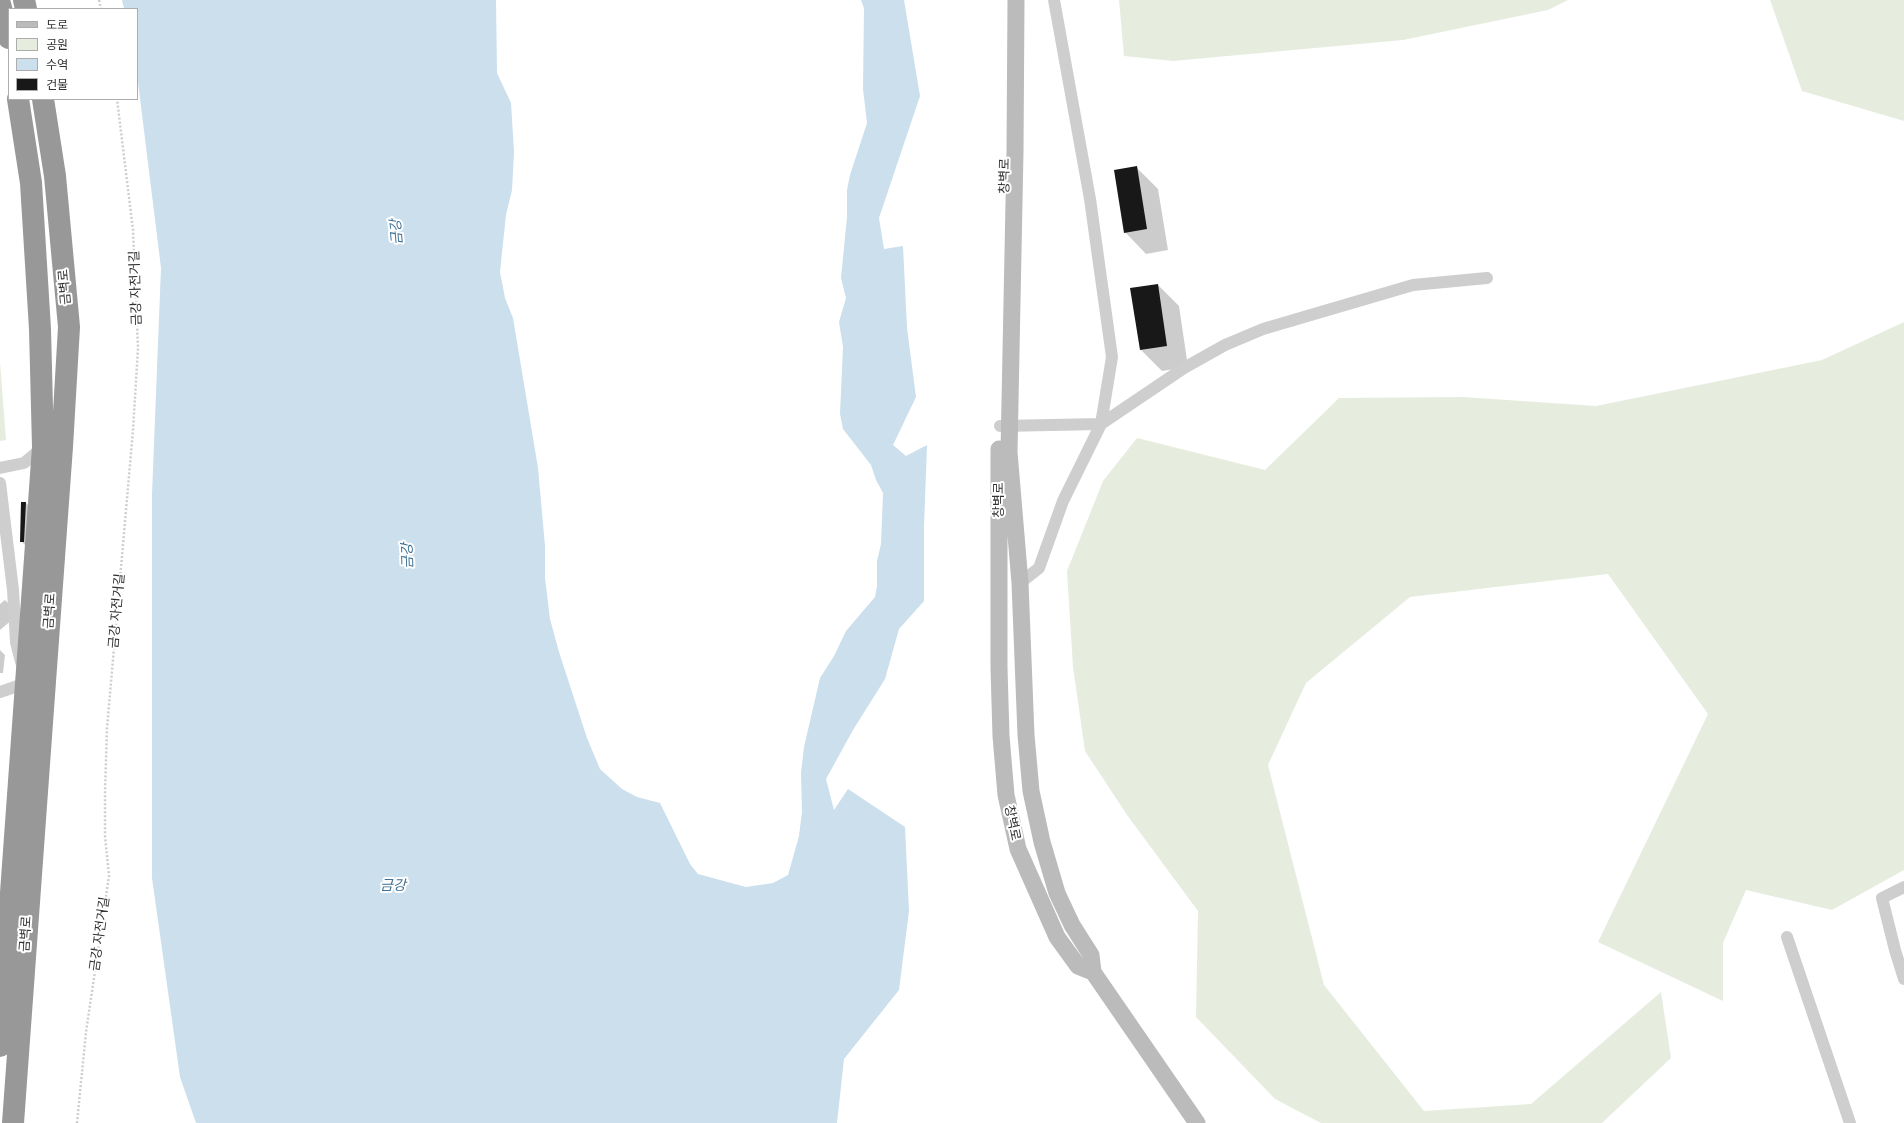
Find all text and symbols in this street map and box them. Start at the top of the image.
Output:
legend [8,8,138,100]
text: 도로 [46,16,68,33]
text: 공원 [46,36,68,53]
text: 수역 [46,56,68,73]
text: 건물 [46,76,68,93]
street label: 창벽로 [997,158,1013,194]
water label: 금강 [388,218,406,246]
street label: 금강 자전거길 [127,250,145,326]
street label: 금벽로 [56,268,74,306]
street label: 창벽로 [991,482,1007,518]
water label: 금강 [399,543,417,569]
street label: 금강 자전거길 [106,573,128,649]
street label: 금벽로 [41,593,59,629]
street label: 창벽로 [1001,804,1023,842]
water label: 금강 [380,878,406,894]
street label: 금강 자전거길 [87,896,113,972]
street label: 금벽로 [17,916,35,952]

